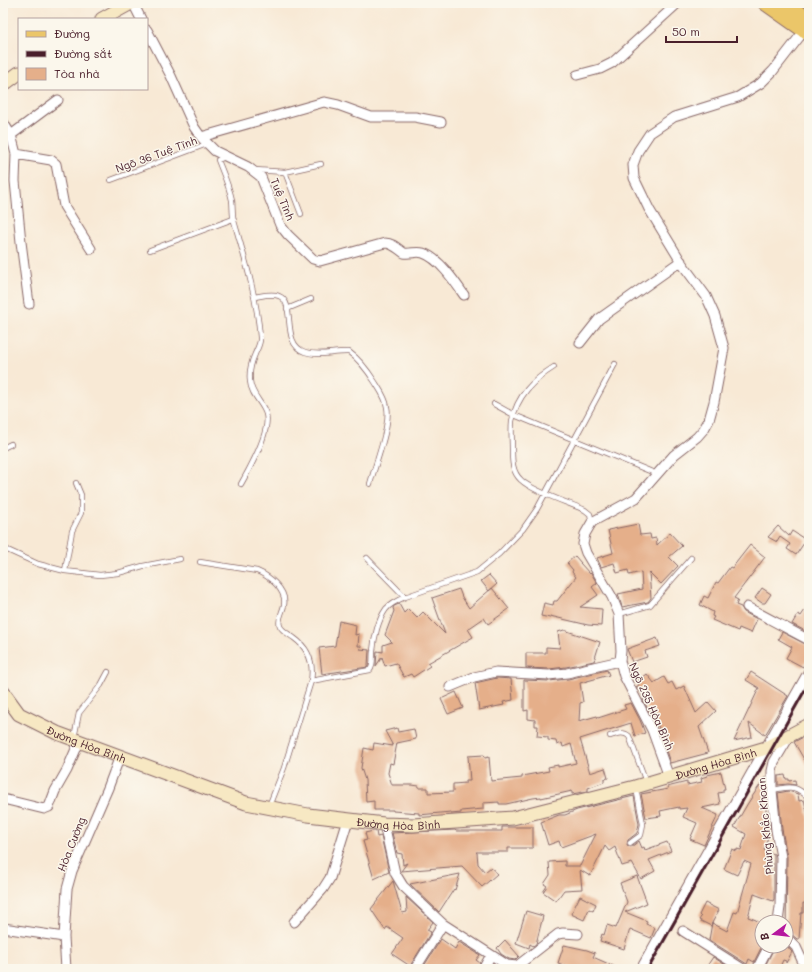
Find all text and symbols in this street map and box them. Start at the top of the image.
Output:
legend [18,18,148,90]
scale bar [666,18,737,44]
text: 50 m [672,23,700,39]
text: Đường [54,25,90,41]
text: Đường sắt [54,45,112,61]
text: Tòa nhà [54,65,100,81]
street label: Ngõ 36 Tuệ Tĩnh [113,132,199,176]
street label: Tuệ Tĩnh [267,176,299,222]
street label: Ngõ 235 Hòa Bình [626,660,678,752]
street label: Đường Hòa Bình [44,722,128,765]
street label: Đường Hòa Bình [673,744,758,782]
street label: Phùng Khắc Khoan [753,777,777,875]
street label: Đường Hòa Bình [355,813,440,833]
street label: Hòa Cường [53,814,89,874]
north arrow [754,914,794,954]
text: B [756,931,772,942]

